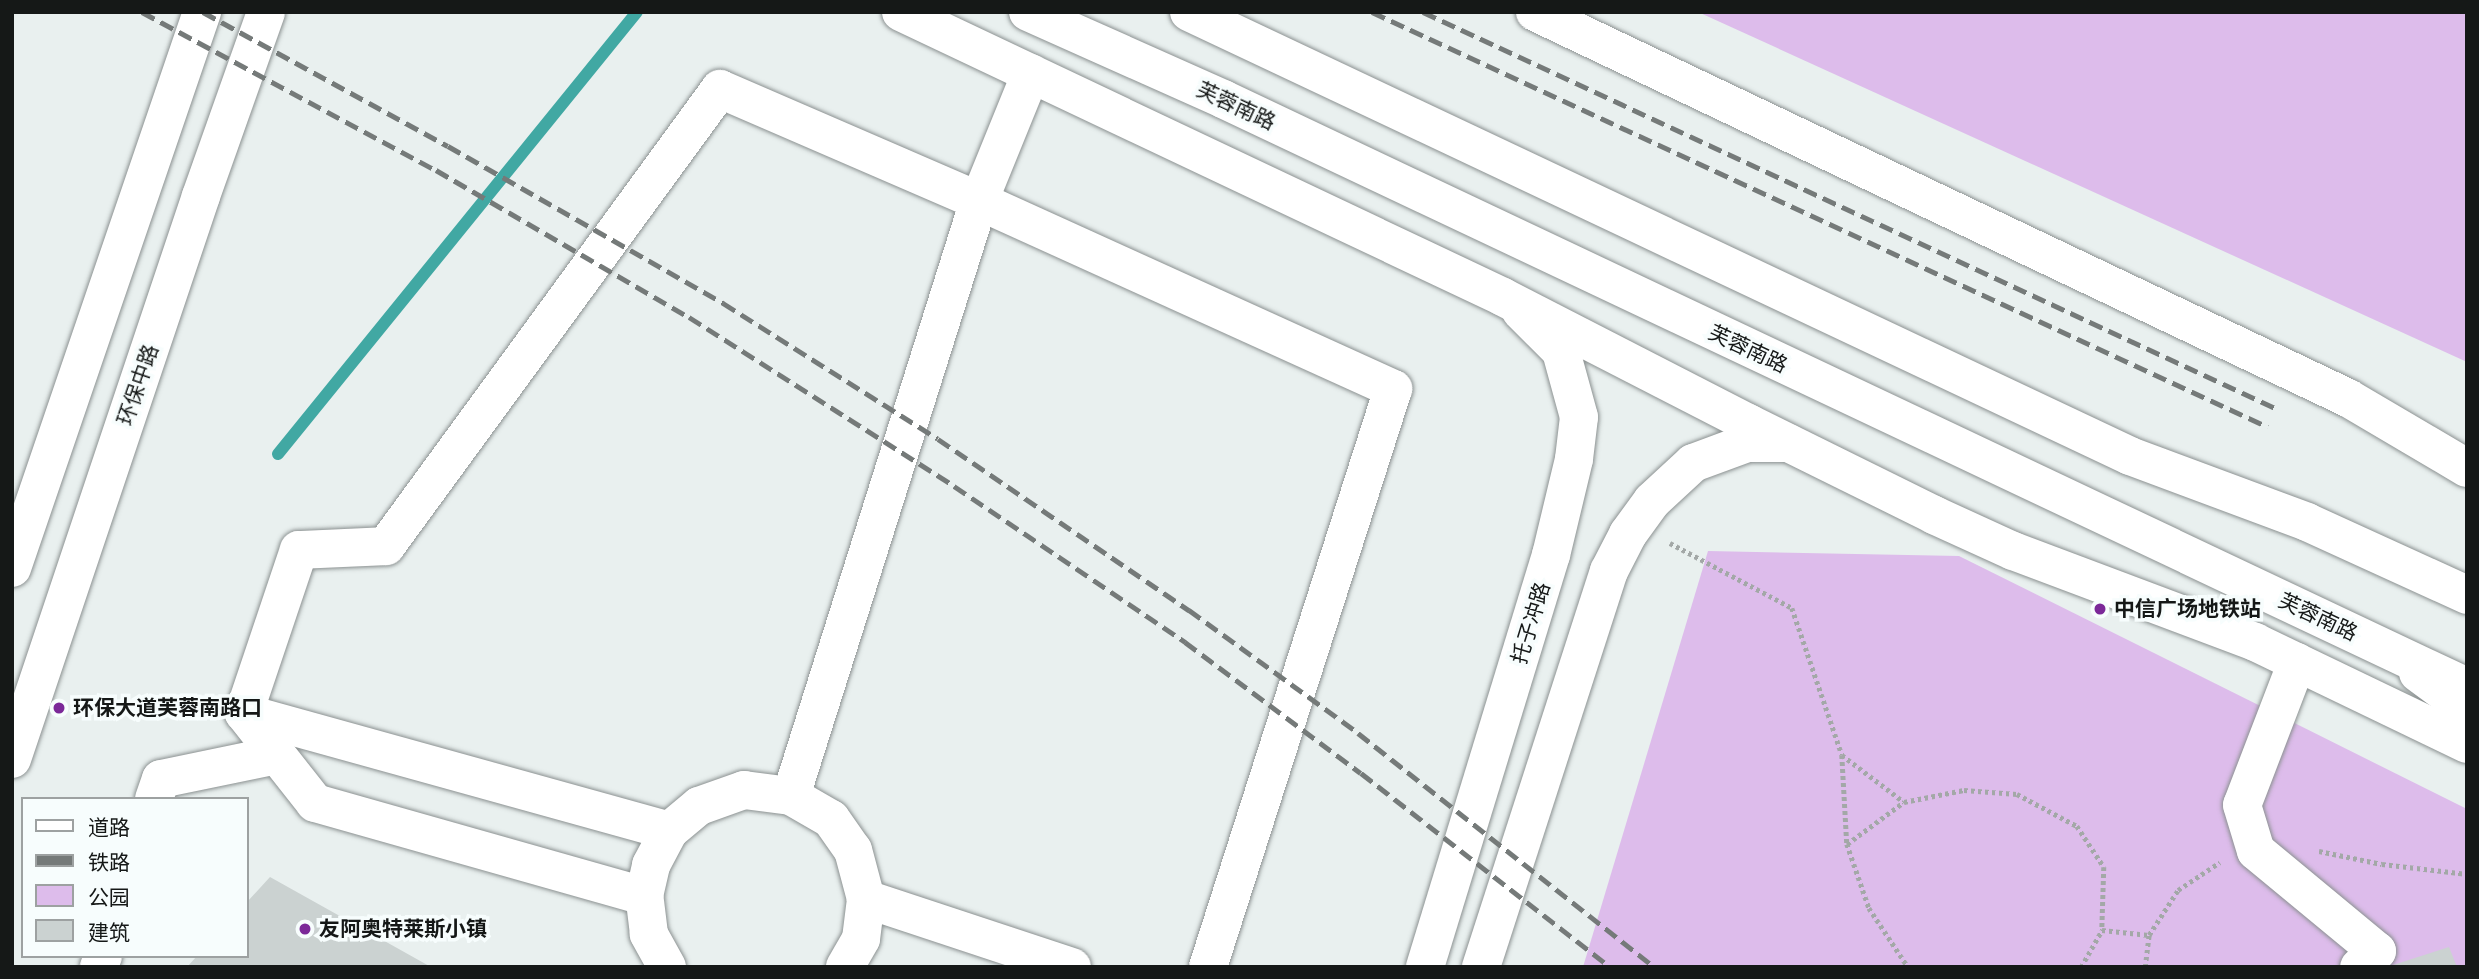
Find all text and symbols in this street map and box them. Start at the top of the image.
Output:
street label: 芙蓉南路 [1193,77,1279,135]
street label: 芙蓉南路 [1705,320,1791,378]
street label: 环保中路 [112,341,164,429]
street label: 托子冲路 [1507,579,1555,667]
street label: 芙蓉南路 [2275,588,2361,646]
place label: 中信广场地铁站 [2114,596,2261,622]
marker: 中信广场地铁站 [2092,601,2108,617]
place label: 环保大道芙蓉南路口 [73,695,262,721]
marker: 环保大道芙蓉南路口 [51,700,67,716]
legend [21,797,248,958]
text: 道路 [88,816,130,840]
text: 铁路 [88,851,130,875]
text: 公园 [88,886,130,910]
place label: 友阿奥特莱斯小镇 [319,916,487,942]
text: 建筑 [88,921,130,945]
marker: 友阿奥特莱斯小镇 [297,921,313,937]

